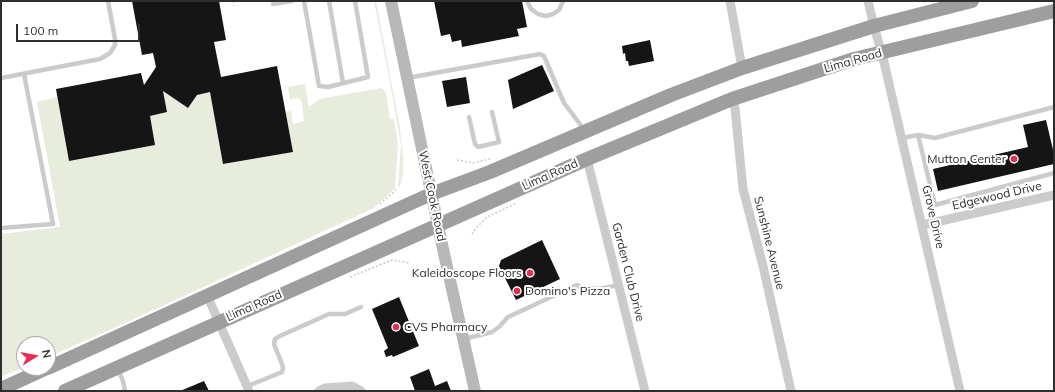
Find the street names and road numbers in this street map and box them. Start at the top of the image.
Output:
street label: Lima Road [822,46,884,76]
street label: West Cook Road [415,149,449,243]
street label: Lima Road [520,156,580,194]
street label: Edgewood Drive [951,179,1043,213]
street label: Grove Drive [919,184,947,250]
street label: Sunshine Avenue [750,195,788,291]
street label: Garden Club Drive [609,221,647,323]
street label: Lima Road [224,287,284,325]

